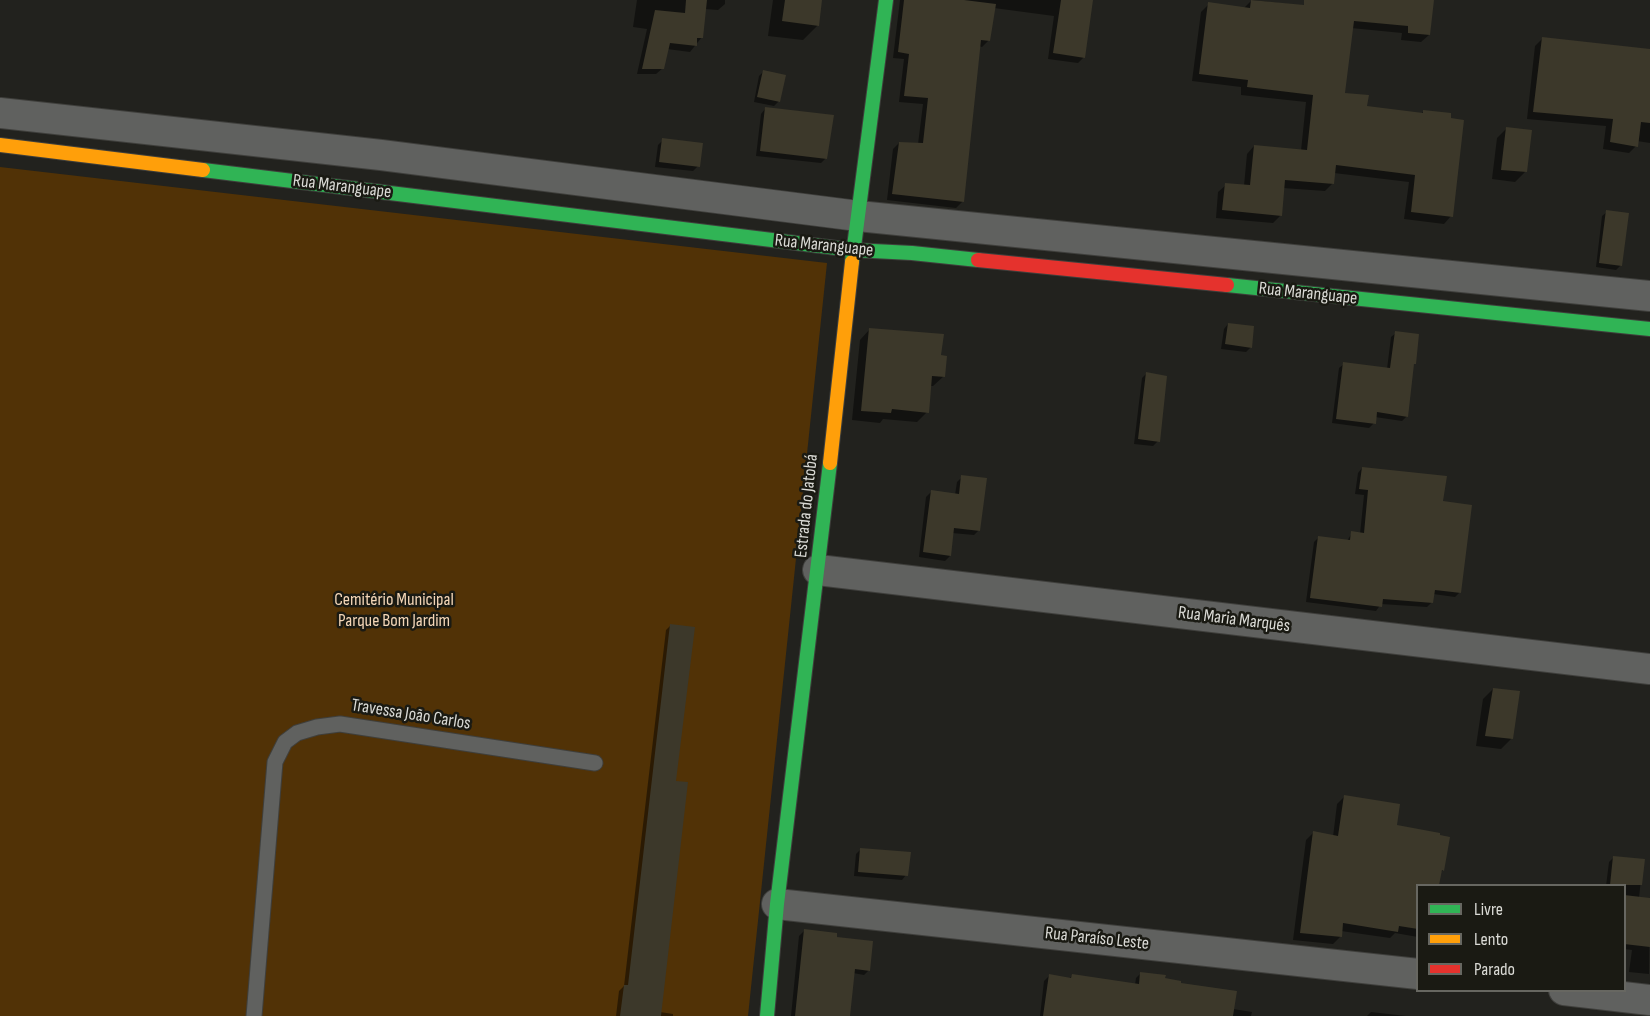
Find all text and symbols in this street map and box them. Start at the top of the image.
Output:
street label: Rua Maranguape [292,170,392,204]
street label: Rua Maranguape [774,230,874,262]
street label: Rua Maranguape [1258,278,1358,310]
street label: Estrada do Jatobá [791,453,823,559]
park label: Cemitério Municipal Parque Bom Jardim [334,589,454,632]
street label: Rua Maria Marquês [1177,602,1291,638]
street label: Travessa João Carlos [350,695,472,735]
legend [1416,884,1626,992]
text: Livre [1474,899,1503,920]
street label: Rua Paraíso Leste [1044,923,1150,955]
text: Lento [1474,929,1508,950]
text: Parado [1474,959,1515,980]

